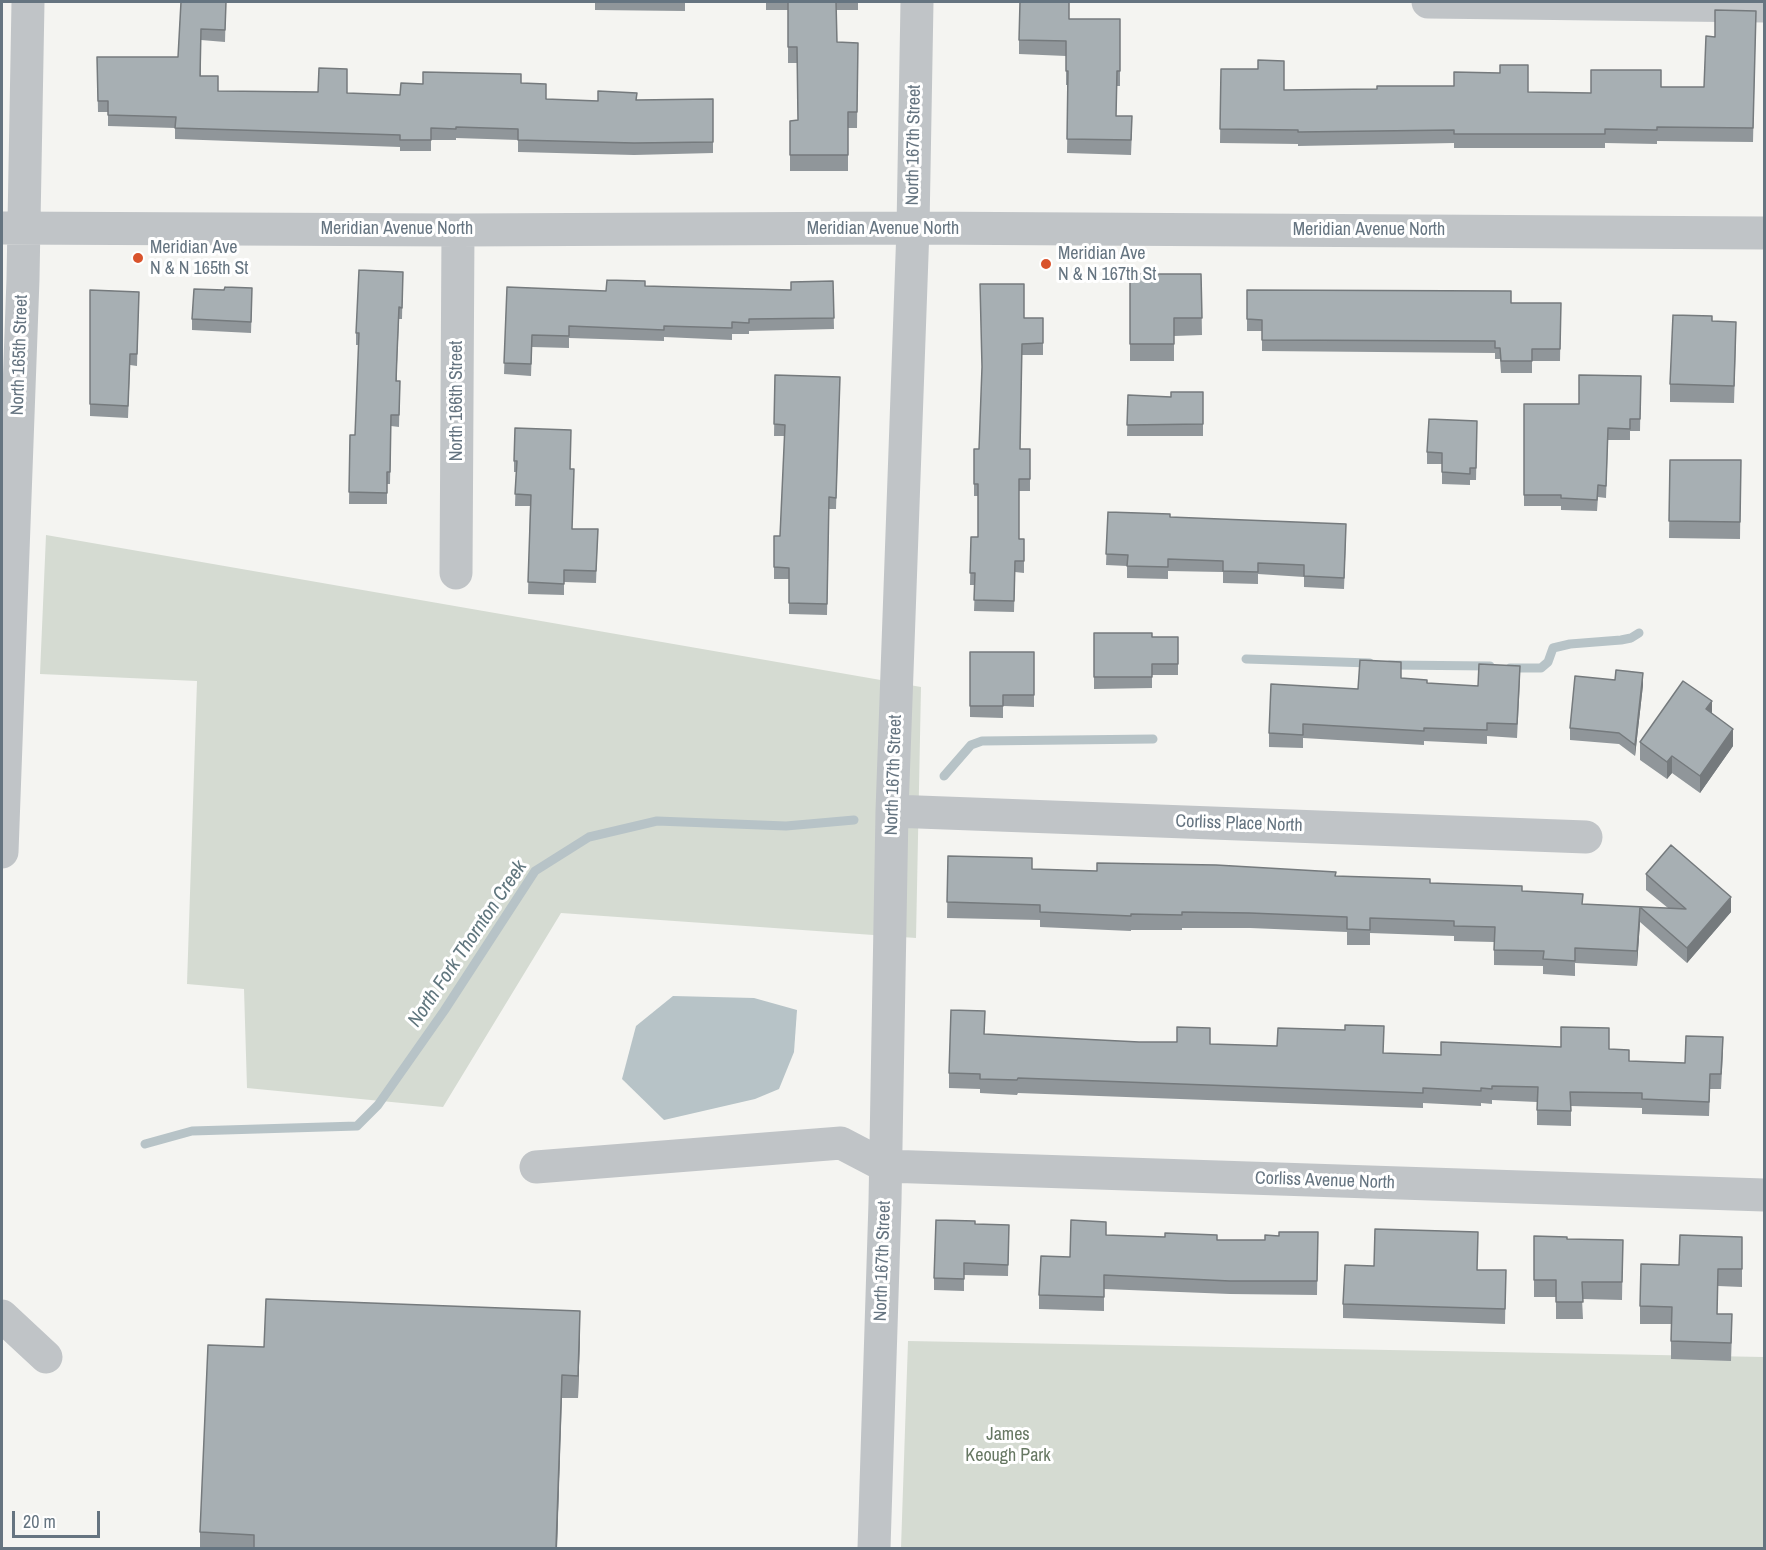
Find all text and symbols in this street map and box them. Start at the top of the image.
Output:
street label: North 167th Street [902,85,926,205]
street label: Meridian Avenue North [321,218,473,240]
street label: Meridian Avenue North [807,218,959,240]
street label: Meridian Avenue North [1293,219,1445,241]
place label: Meridian Ave N & N 165th St [150,237,248,280]
place label: Meridian Ave N & N 167th St [1058,243,1156,286]
marker: Meridian Ave N & N 165th St [131,251,145,265]
marker: Meridian Ave N & N 167th St [1039,257,1053,271]
street label: North 165th Street [7,294,33,416]
street label: North 166th Street [446,341,468,461]
street label: North 167th Street [881,714,907,836]
street label: Corliss Place North [1175,811,1303,837]
water label: North Fork Thornton Creek [403,856,533,1032]
street label: Corliss Avenue North [1255,1168,1395,1194]
street label: North 167th Street [870,1200,896,1322]
park label: James Keough Park [965,1424,1051,1466]
scale bar [15,1499,104,1537]
text: 20 m [23,1509,56,1534]

